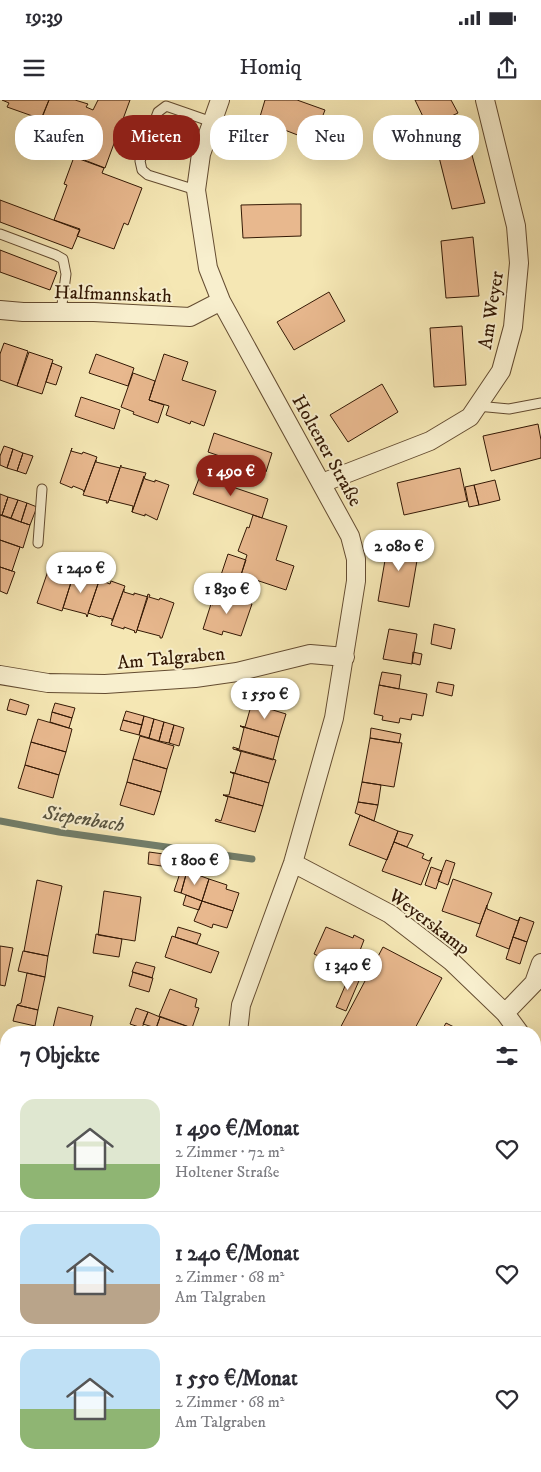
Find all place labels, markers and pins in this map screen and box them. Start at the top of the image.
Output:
pin: 1 490 € [185,454,277,497]
pin: 2 080 € [353,530,445,572]
pin: 1 240 € [35,552,127,594]
pin: 1 830 € [181,572,273,615]
pin: 1 550 € [219,678,311,720]
pin: 1 800 € [149,844,241,886]
pin: 1 340 € [302,948,394,991]

